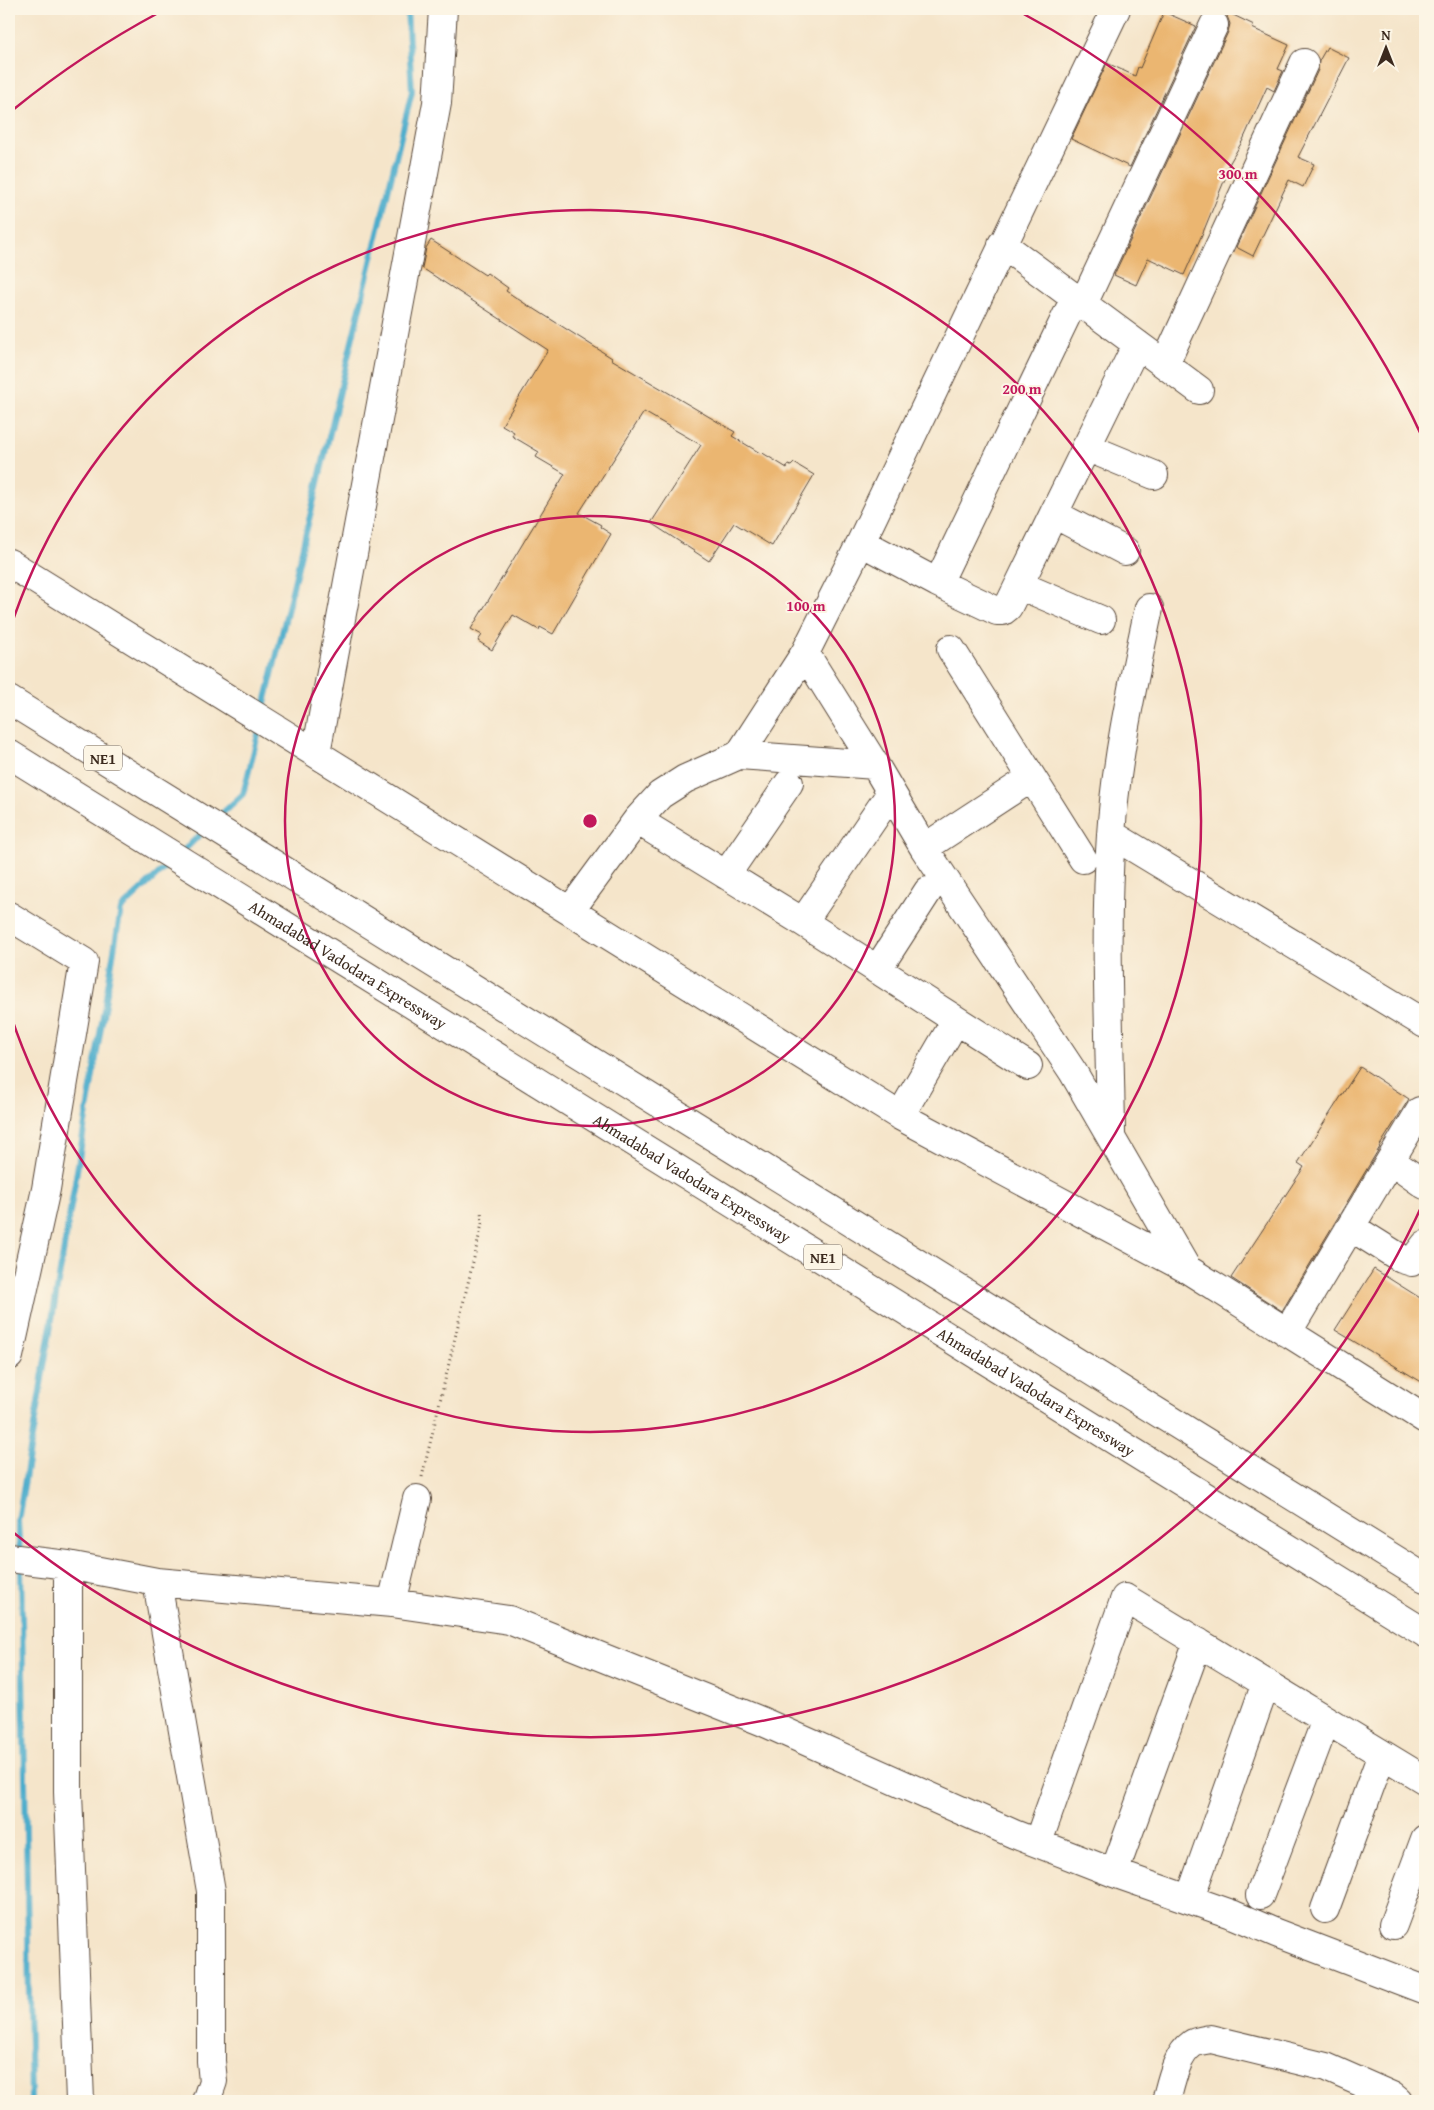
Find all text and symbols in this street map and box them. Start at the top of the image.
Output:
north arrow [1362,22,1412,72]
text: N [1381,25,1391,45]
text: 300 m [1218,163,1258,184]
text: 200 m [1002,378,1042,399]
text: 100 m [786,595,826,616]
road number: NE1 [84,746,122,770]
centre of rings [581,812,599,830]
street label: Ahmadabad Vadodara Expressway [244,894,452,1035]
street label: Ahmadabad Vadodara Expressway [588,1107,796,1249]
road number: NE1 [804,1244,842,1270]
street label: Ahmadabad Vadodara Expressway [933,1321,1140,1462]

